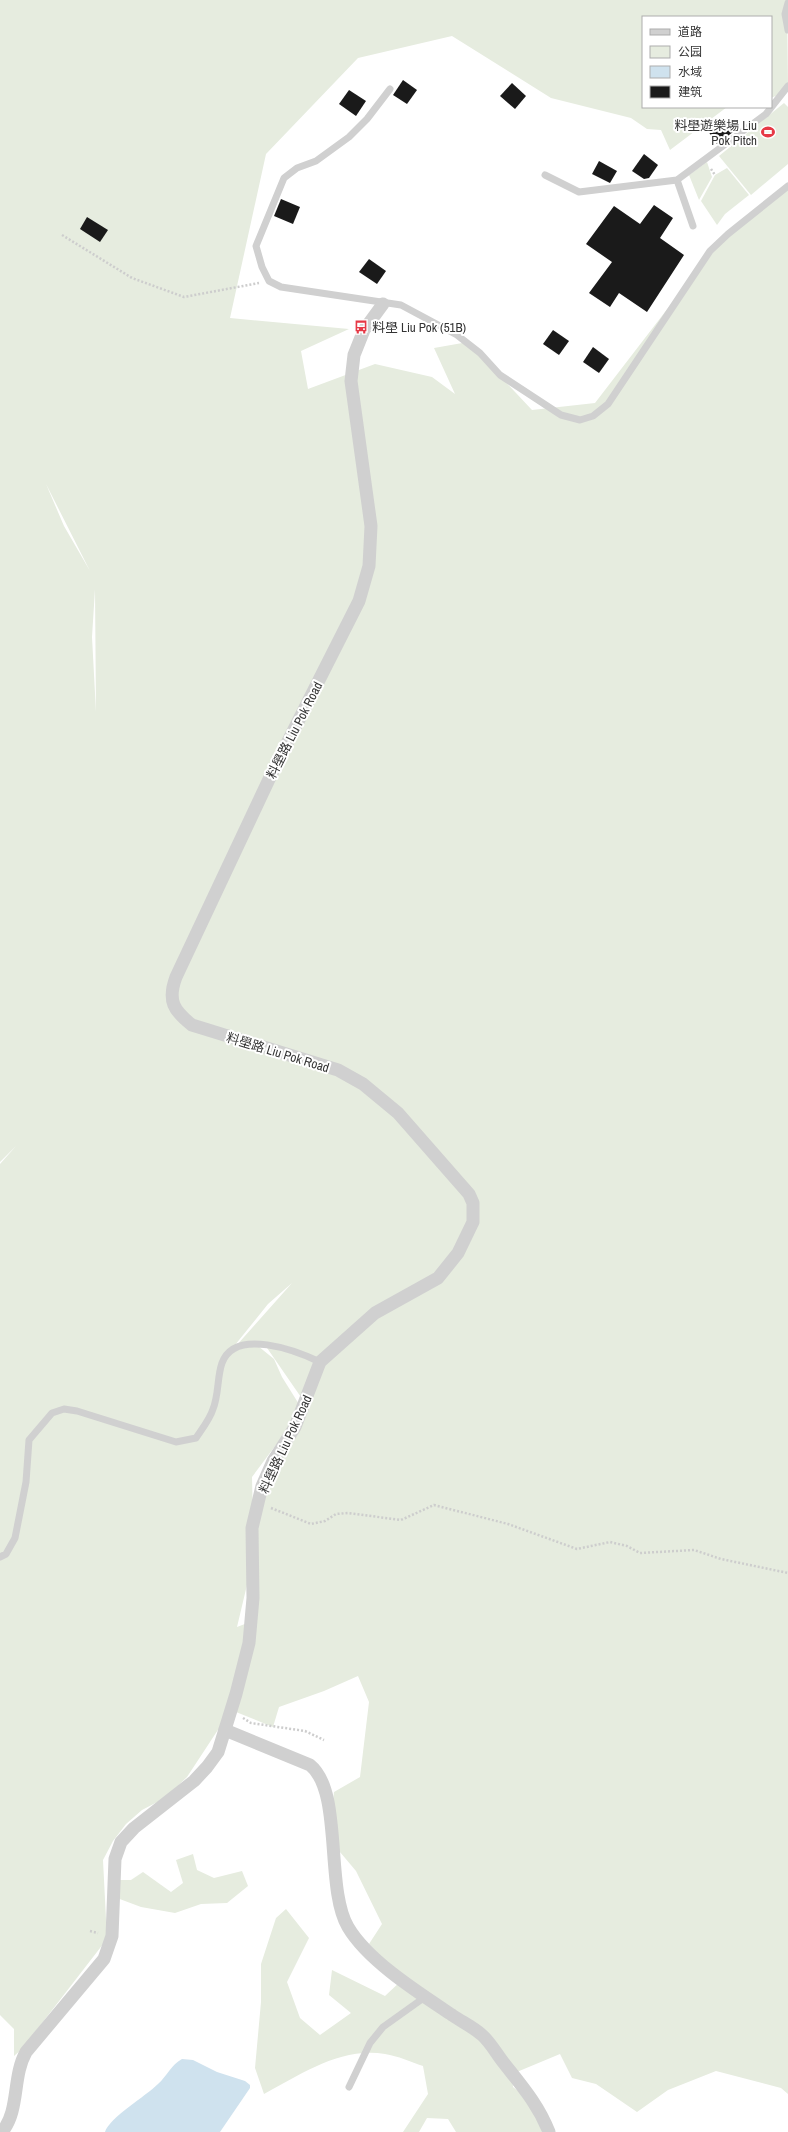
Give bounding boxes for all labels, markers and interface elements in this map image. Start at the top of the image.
legend [642,16,772,108]
text: 道路 [678,24,702,40]
text: 公园 [678,44,702,60]
text: 水域 [678,64,702,80]
text: 建筑 [678,84,702,100]
place label: 料壆遊樂場 Liu Pok Pitch [674,117,757,149]
sports icon: 料壆遊樂場 Liu Pok Pitch [760,124,776,140]
bus stop icon: 料壆 Liu Pok (51B) [353,319,369,335]
place label: 料壆 Liu Pok (51B) [372,319,467,336]
street label: 料壆路 Liu Pok Road [263,679,326,782]
street label: 料壆路 Liu Pok Road [224,1029,331,1076]
street label: 料壆路 Liu Pok Road [255,1392,316,1496]

